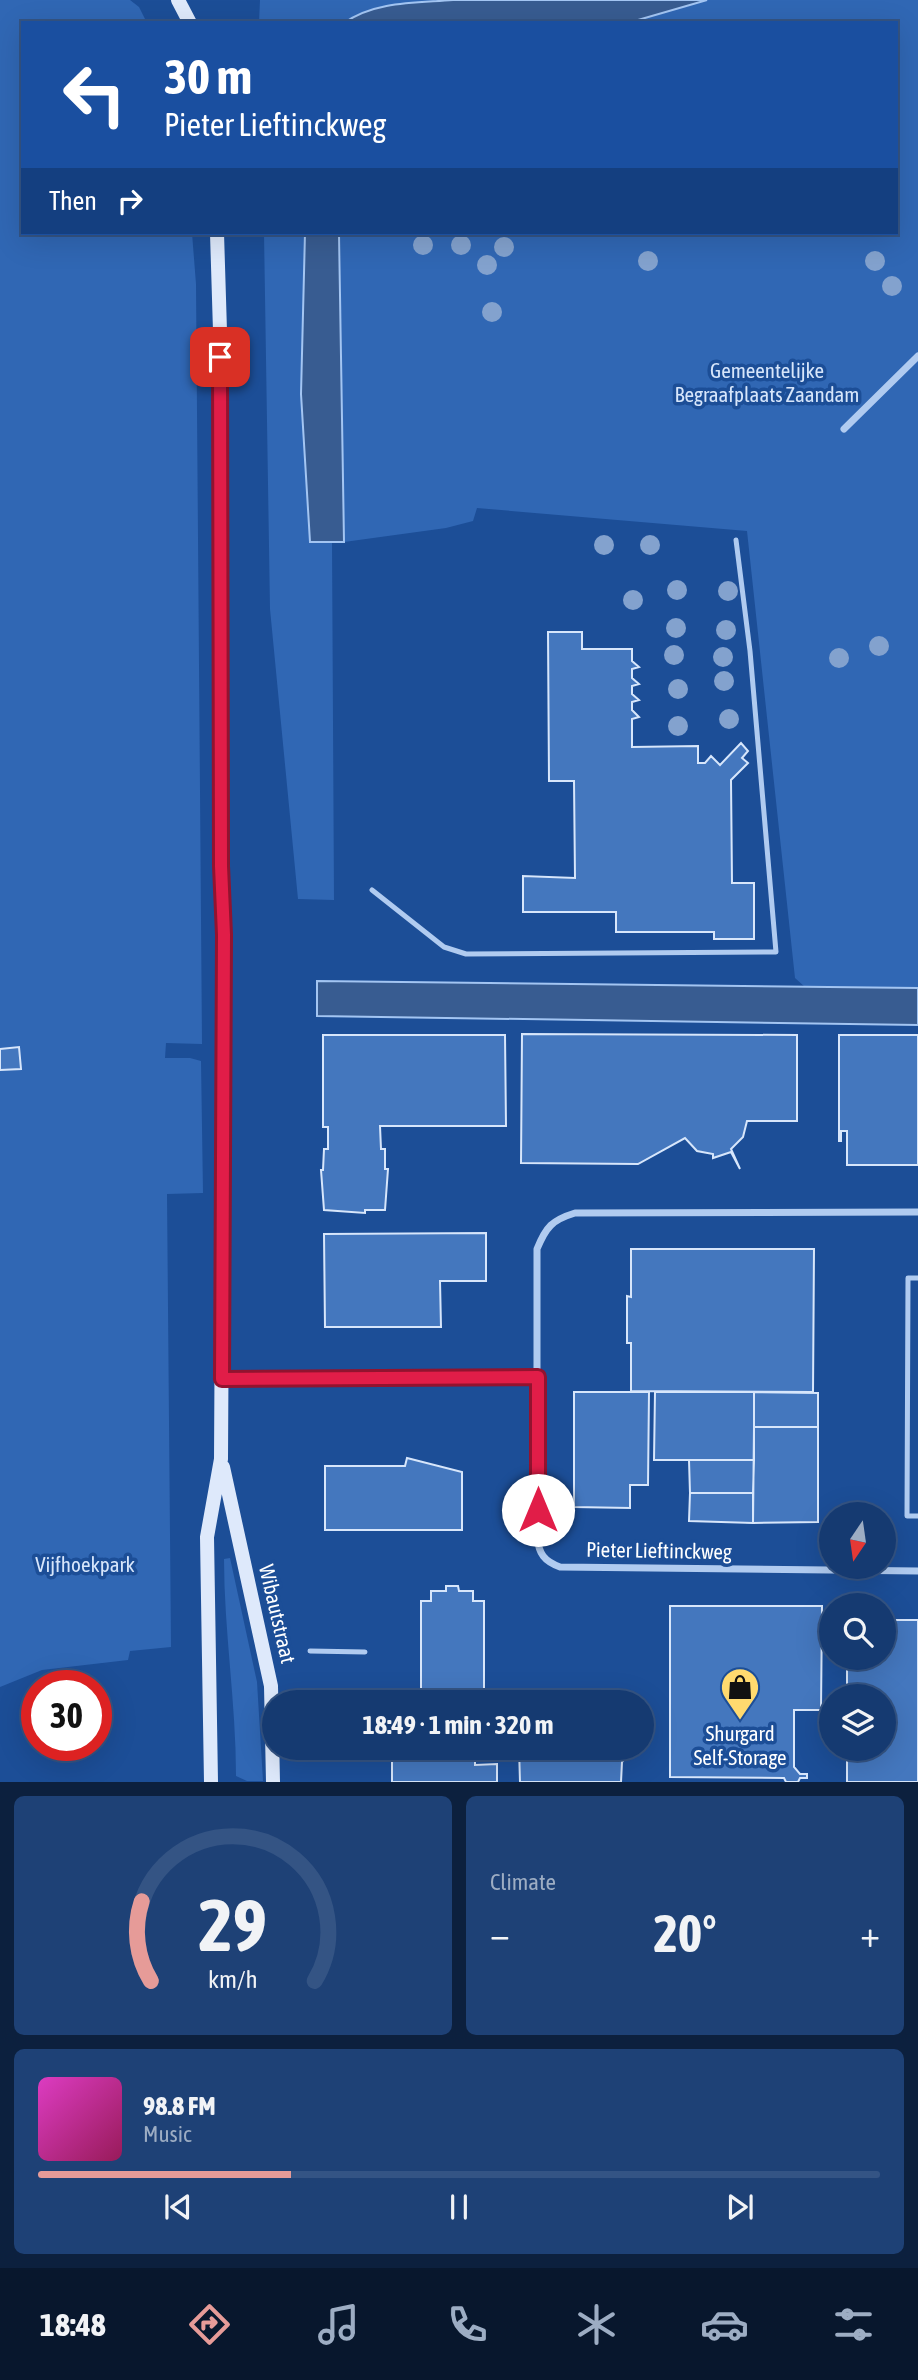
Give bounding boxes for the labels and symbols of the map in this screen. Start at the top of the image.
pin [190,327,250,387]
park label: Gemeentelijke Begraafplaats Zaandam [674,358,860,406]
position arrow [501,1473,575,1547]
north arrow [819,1502,896,1578]
street label: Pieter Lieftinckweg [586,1537,732,1563]
park label: Vijfhoekpark [35,1552,135,1576]
street label: Wibautstraat [255,1562,301,1666]
shop icon: Shurgard Self-Storage [719,1666,761,1721]
speed limit sign: 30 [21,1670,112,1761]
place label: Shurgard Self-Storage [693,1721,787,1769]

